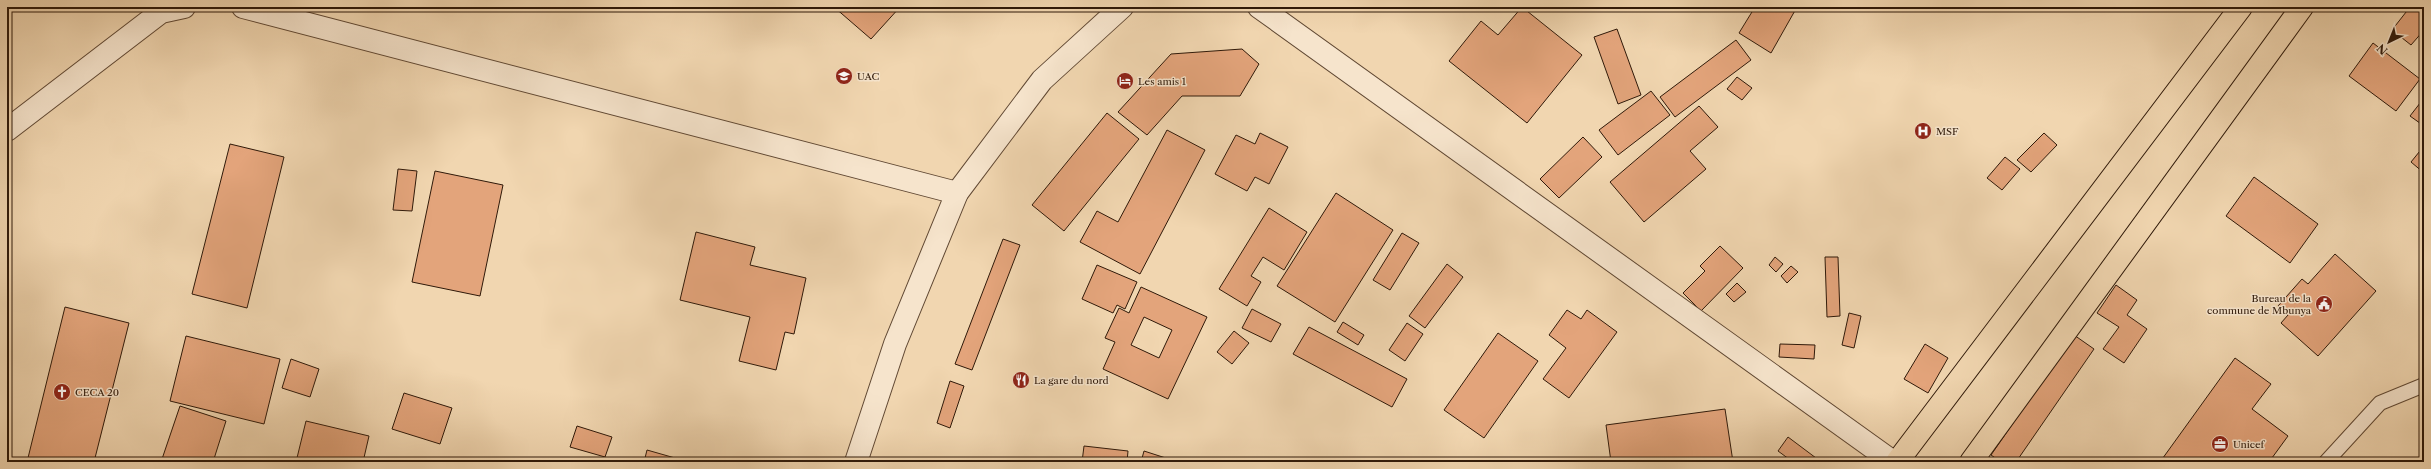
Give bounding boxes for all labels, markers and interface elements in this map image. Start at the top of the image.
north arrow [2369,22,2409,62]
text: N [2374,41,2390,58]
school or university icon: UAC [834,66,854,86]
place label: UAC [857,70,879,83]
hotel icon: Les amis 1 [1115,71,1135,91]
place label: Les amis 1 [1138,75,1187,88]
hospital icon: MSF [1913,121,1933,141]
place label: MSF [1936,125,1959,138]
place label: Bureau de la commune de Mbunya [2207,292,2312,317]
public building icon: Bureau de la commune de Mbunya [2314,294,2334,314]
restaurant icon: La gare du nord [1011,370,1031,390]
place label: La gare du nord [1034,374,1109,387]
church icon: CECA 20 [52,382,72,402]
place label: CECA 20 [75,386,119,399]
office icon: Unicef [2210,434,2230,454]
place label: Unicef [2233,438,2266,451]

